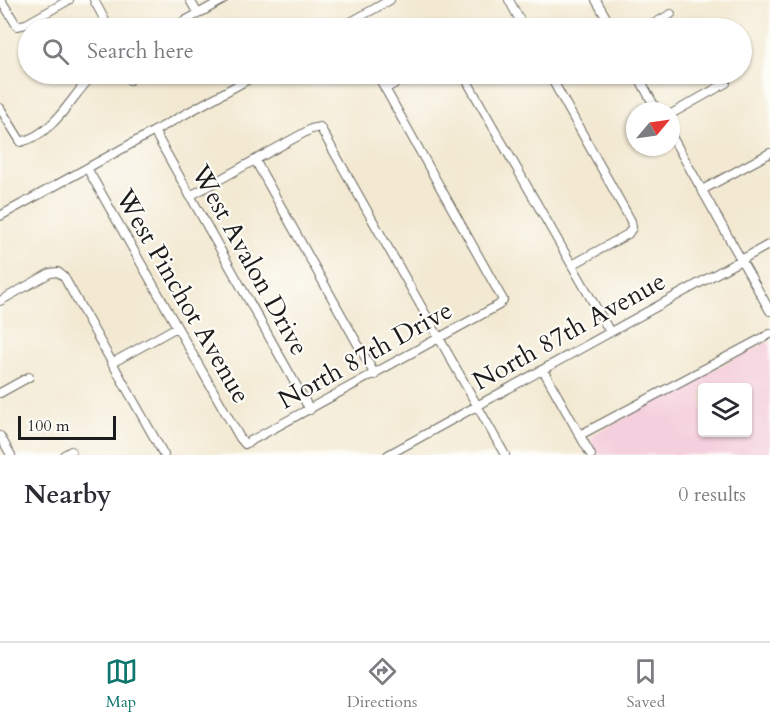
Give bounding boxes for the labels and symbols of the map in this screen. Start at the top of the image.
north arrow [626,102,680,156]
street label: West Avalon Drive [183,158,317,361]
street label: West Pinchot Avenue [107,182,259,409]
street label: North 87th Avenue [466,263,672,399]
street label: North 87th Drive [272,293,458,417]
scale bar [18,413,116,440]

